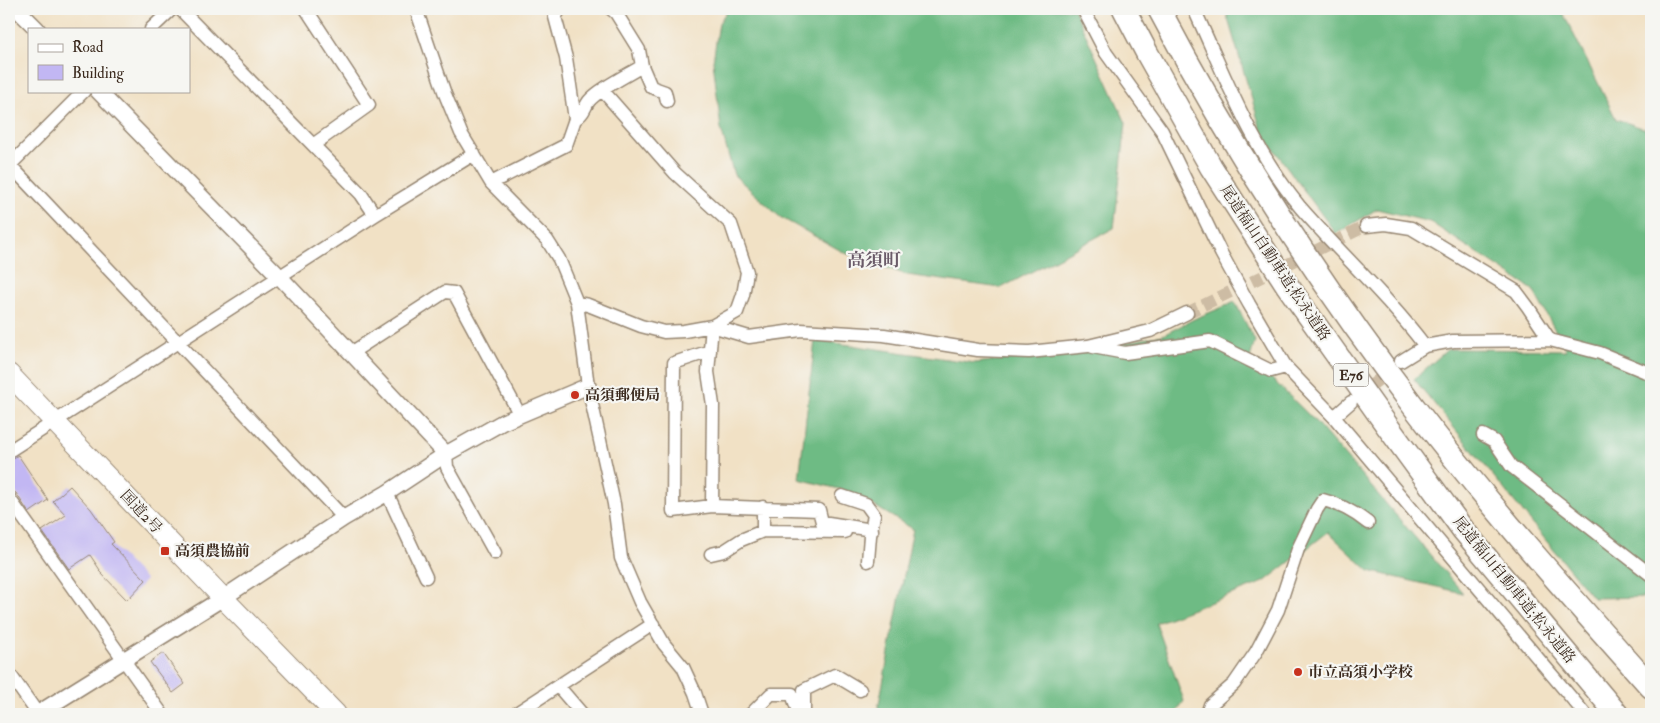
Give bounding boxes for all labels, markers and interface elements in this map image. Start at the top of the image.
legend [28,28,190,92]
text: Road [72,38,104,57]
text: Building [72,64,124,83]
street label: 尾道福山自動車道;松永道路 [1216,182,1334,344]
district label: 高須町 [847,249,901,272]
road number: E76 [1334,364,1368,386]
place label: 高須郵便局 [585,386,660,405]
marker: 高須郵便局 [569,389,581,401]
street label: 国道2号 [116,486,166,538]
street label: 尾道福山自動車道;松永道路 [1449,513,1579,667]
place label: 高須農協前 [175,542,250,561]
marker: 高須農協前 [159,545,171,557]
place label: 市立高須小学校 [1308,663,1413,682]
marker: 市立高須小学校 [1292,666,1304,678]

